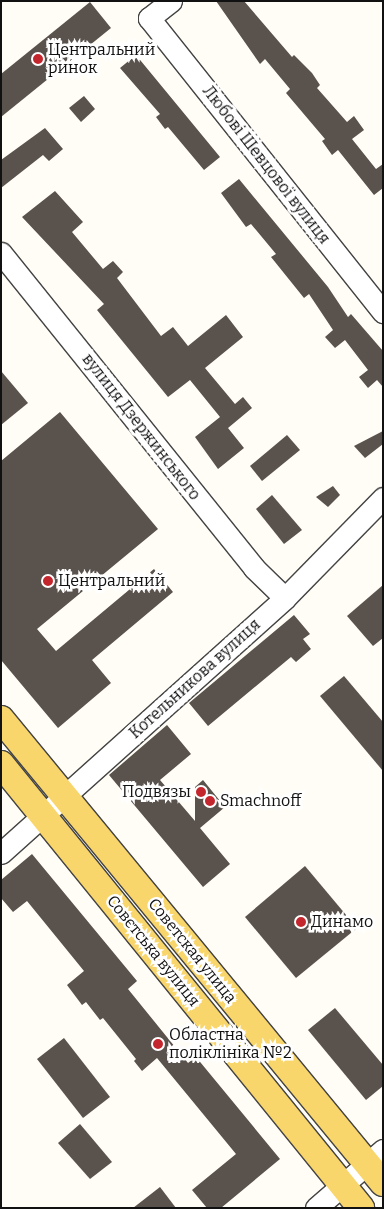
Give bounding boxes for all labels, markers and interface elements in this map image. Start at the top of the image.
place label: Центральний ринок [48,40,155,78]
marker: Центральний ринок [32,53,44,65]
street label: Любові Шевцової вулиця [198,82,334,248]
street label: вулиця Дзержинського [78,350,204,504]
place label: Центральний [58,571,165,591]
marker: Центральний [42,575,54,587]
street label: Котельникова вулиця [126,615,264,743]
place label: Подвязы [122,782,191,802]
marker: Подвязы [195,786,207,798]
place label: Smachnoff [220,791,301,811]
marker: Smachnoff [204,795,216,807]
street label: Совєтська вулиця [102,892,204,1010]
street label: Советская улица [144,895,240,1007]
place label: Динамо [311,912,373,932]
marker: Динамо [295,916,307,928]
place label: Областна поліклініка №2 [169,1025,292,1063]
marker: Областна поліклініка №2 [151,1037,165,1051]

